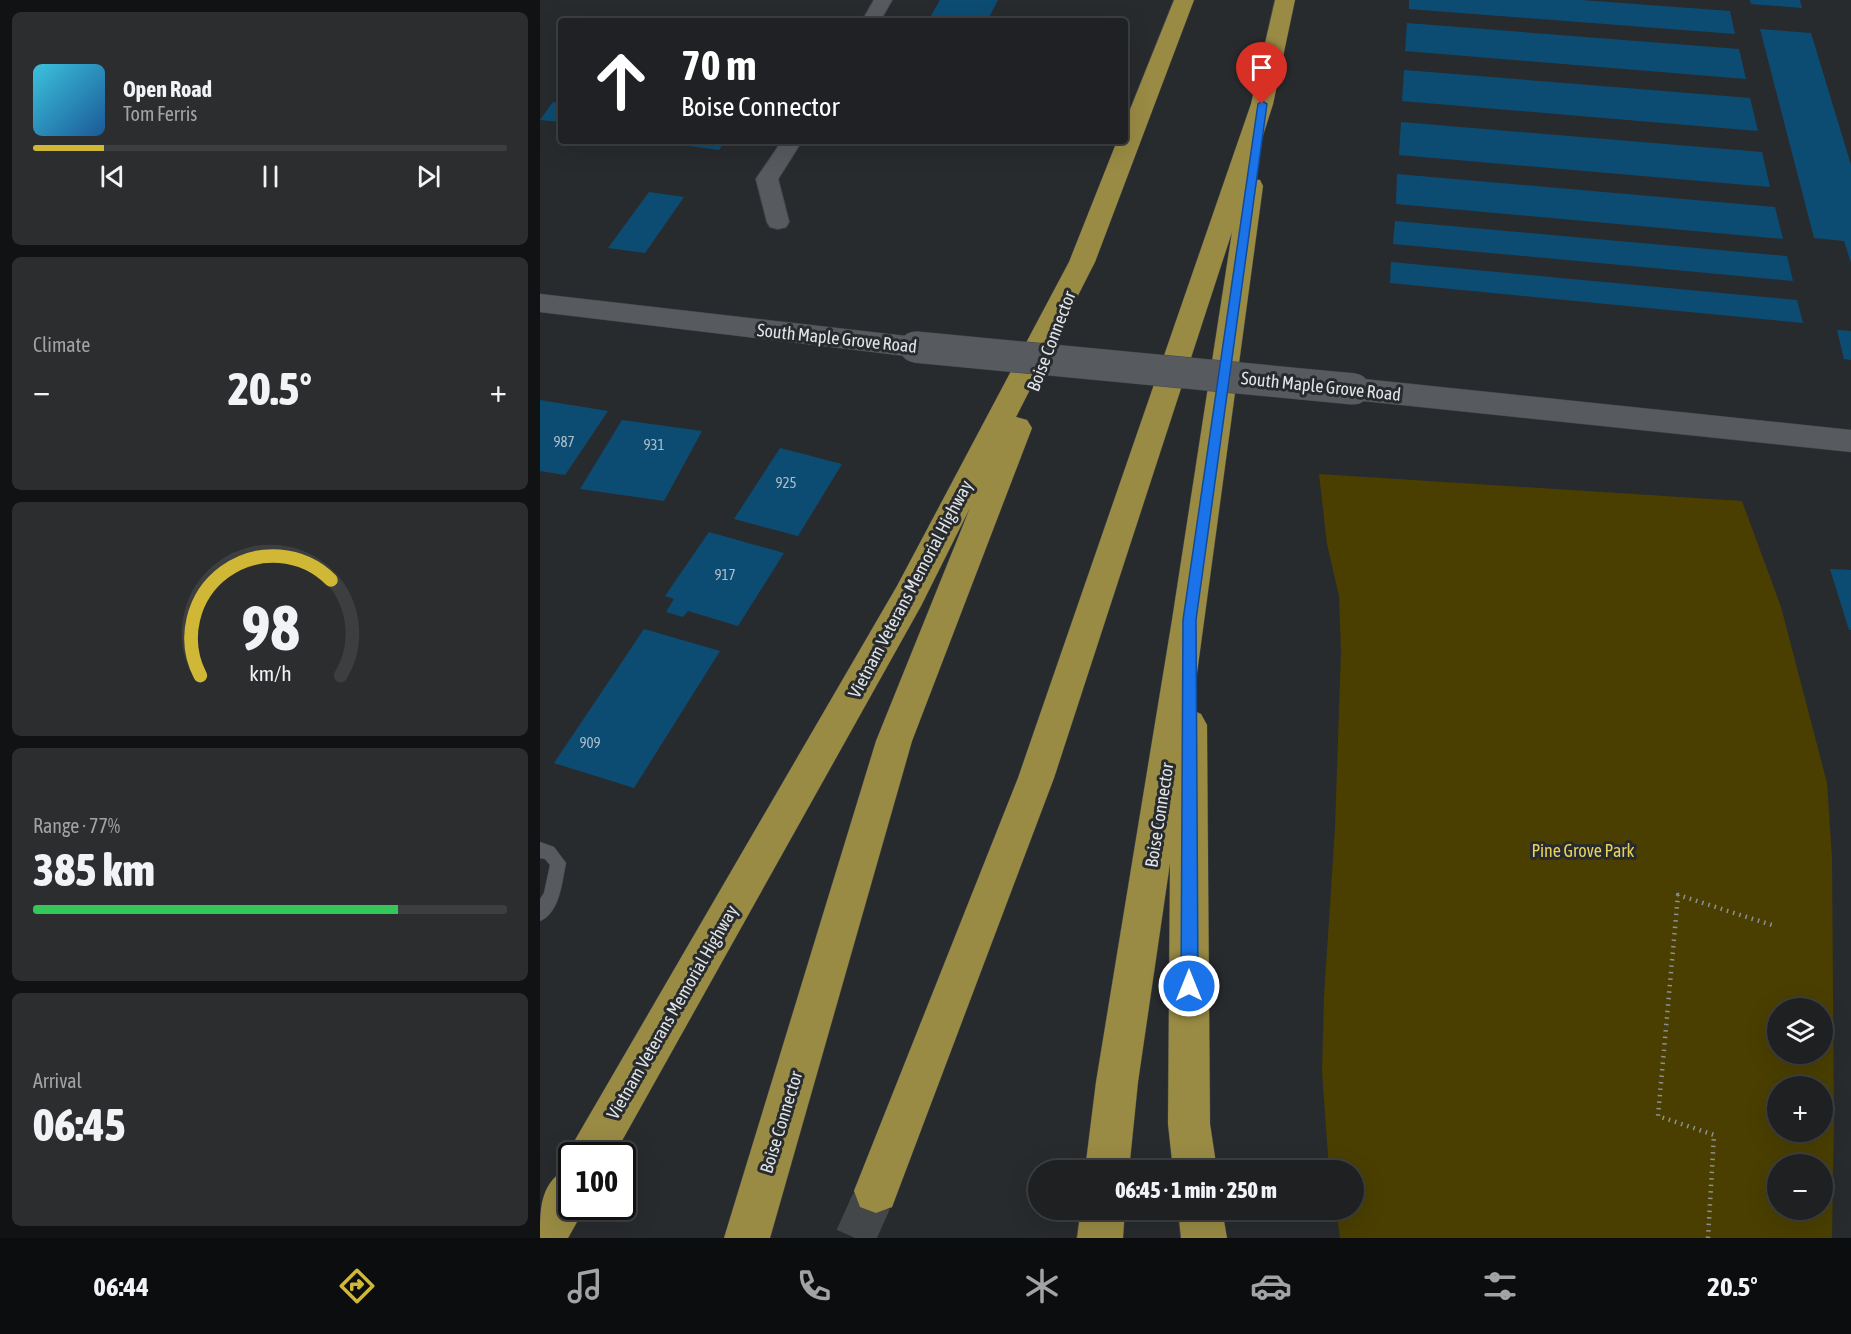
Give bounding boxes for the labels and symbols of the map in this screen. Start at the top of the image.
pin [1236,42,1287,104]
street label: Boise Connector [1022,287,1080,394]
street label: South Maple Grove Road [756,319,918,357]
street label: South Maple Grove Road [1240,367,1402,405]
house number: 987 [553,433,575,450]
house number: 931 [643,436,665,453]
house number: 925 [775,474,797,491]
street label: Vietnam Veterans Memorial Highway [844,477,976,701]
house number: 917 [714,566,736,583]
house number: 909 [579,734,601,751]
street label: Boise Connector [1140,761,1178,869]
park label: Pine Grove Park [1531,840,1635,861]
street label: Vietnam Veterans Memorial Highway [602,901,742,1123]
position arrow [1157,954,1221,1018]
street label: Boise Connector [756,1068,807,1176]
speed limit sign: 100 [558,1142,636,1220]

